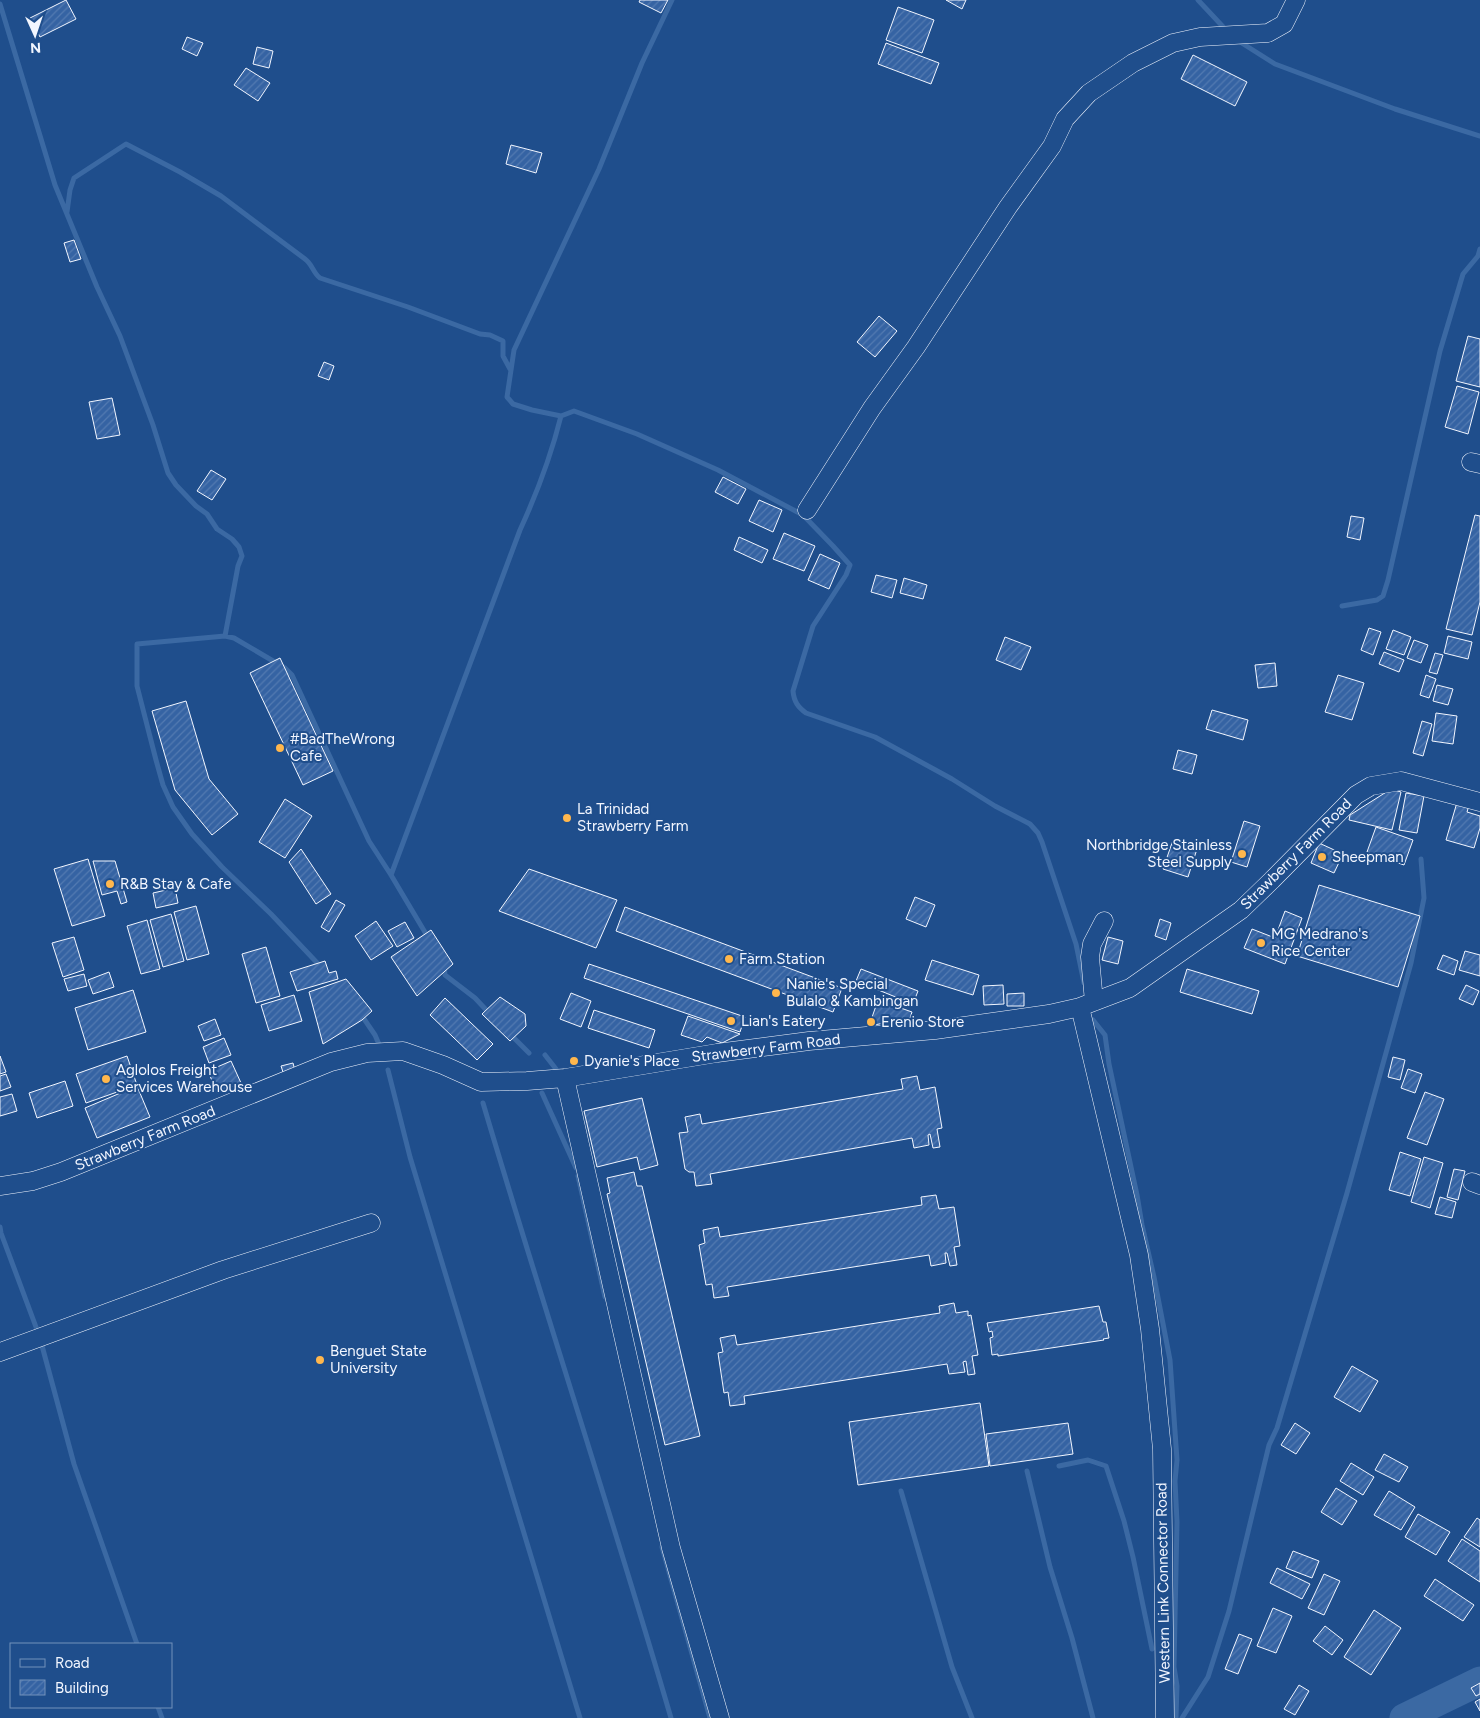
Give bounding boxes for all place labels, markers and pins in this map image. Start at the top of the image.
place label: #BadTheWrong Cafe [290,730,395,765]
marker: #BadTheWrong Cafe [274,742,286,754]
place label: La Trinidad Strawberry Farm [577,800,689,835]
marker: La Trinidad Strawberry Farm [561,812,573,824]
place label: Northbridge Stainless Steel Supply [1086,836,1232,871]
marker: Northbridge Stainless Steel Supply [1236,848,1248,860]
place label: Sheepman [1332,848,1404,866]
marker: Sheepman [1316,851,1328,863]
place label: R&B Stay & Cafe [120,875,231,893]
marker: R&B Stay & Cafe [104,878,116,890]
place label: MG Medrano's Rice Center [1271,925,1368,960]
marker: MG Medrano's Rice Center [1255,937,1267,949]
place label: Farm Station [739,950,825,968]
marker: Farm Station [723,953,735,965]
place label: Nanie's Special Bulalo & Kambingan [786,975,918,1010]
marker: Nanie's Special Bulalo & Kambingan [770,987,782,999]
place label: Lian's Eatery [741,1012,825,1030]
place label: Erenio Store [881,1013,964,1031]
marker: Lian's Eatery [725,1015,737,1027]
marker: Erenio Store [865,1016,877,1028]
place label: Dyanie's Place [584,1052,679,1070]
marker: Dyanie's Place [568,1055,580,1067]
place label: Aglolos Freight Services Warehouse [116,1061,252,1096]
marker: Aglolos Freight Services Warehouse [100,1073,112,1085]
place label: Benguet State University [330,1342,427,1377]
marker: Benguet State University [314,1354,326,1366]

